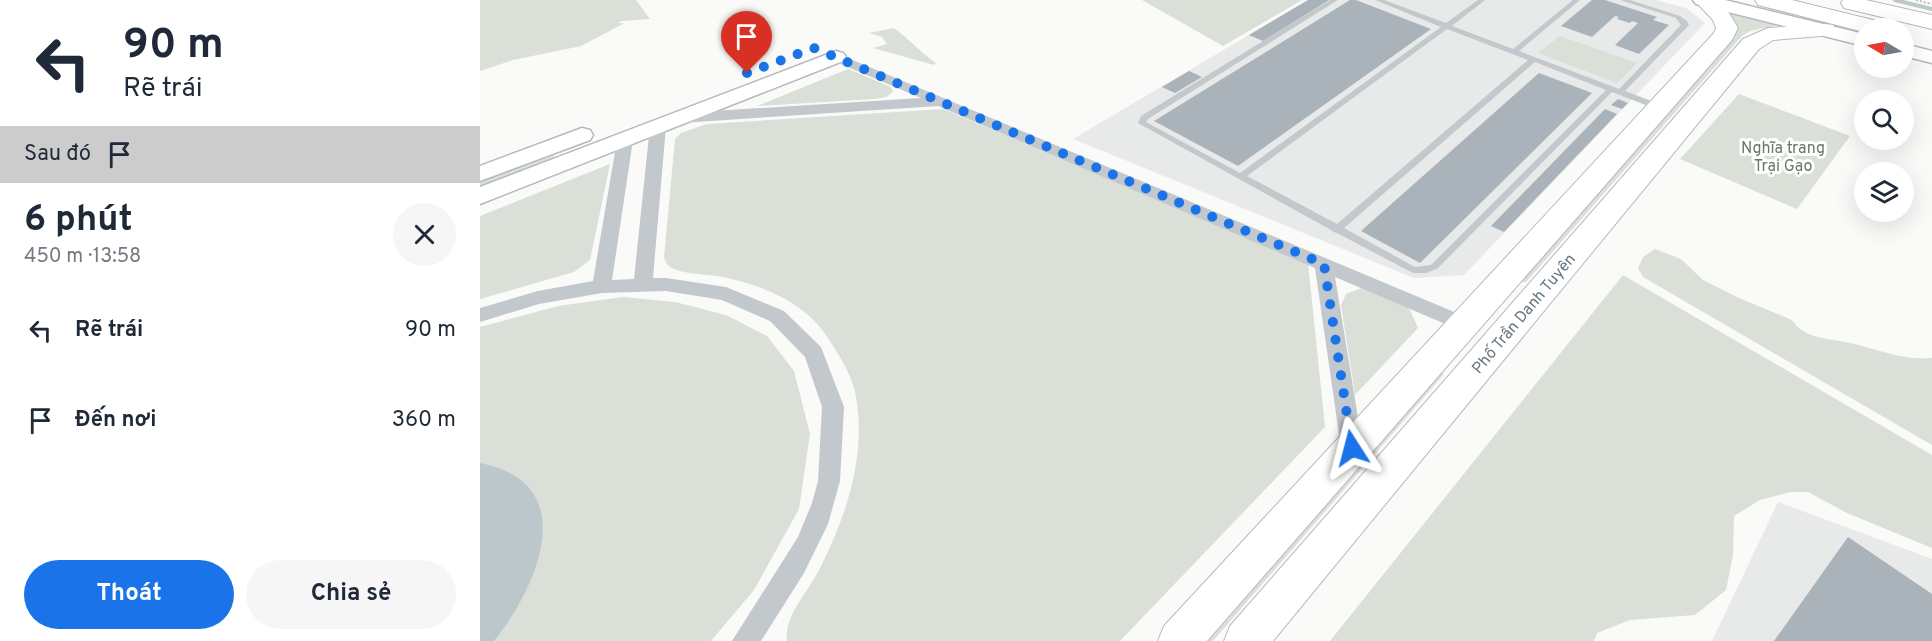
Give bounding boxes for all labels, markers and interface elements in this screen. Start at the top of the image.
pin [721,11,772,73]
north arrow [1854,18,1914,78]
map controls [1854,18,1914,222]
text: 90 m [123,20,224,73]
icon: arrive [730,20,763,53]
icon: left [24,24,102,102]
text: Rẽ trái [123,72,203,106]
button: search [1854,90,1914,150]
icon: arrive [103,138,136,171]
park label: Nghĩa trang Trại Gạo [1741,139,1825,177]
text: Sau đó [24,141,91,168]
button: layers [1854,162,1914,222]
text: 6 phút [24,198,133,244]
button: close [393,203,456,266]
text: 450 m · 13:58 [24,244,141,270]
street label: Phố Trần Danh Tuyên [1468,249,1581,379]
icon: left [24,314,57,347]
text: Rẽ trái [75,317,143,344]
text: 90 m [405,317,456,344]
icon: arrive [24,404,57,437]
text: Đến nơi [75,407,156,434]
text: 360 m [392,407,456,434]
position arrow [1320,416,1384,480]
button: Thoát [24,560,234,629]
button: Chia sẻ [246,560,456,629]

